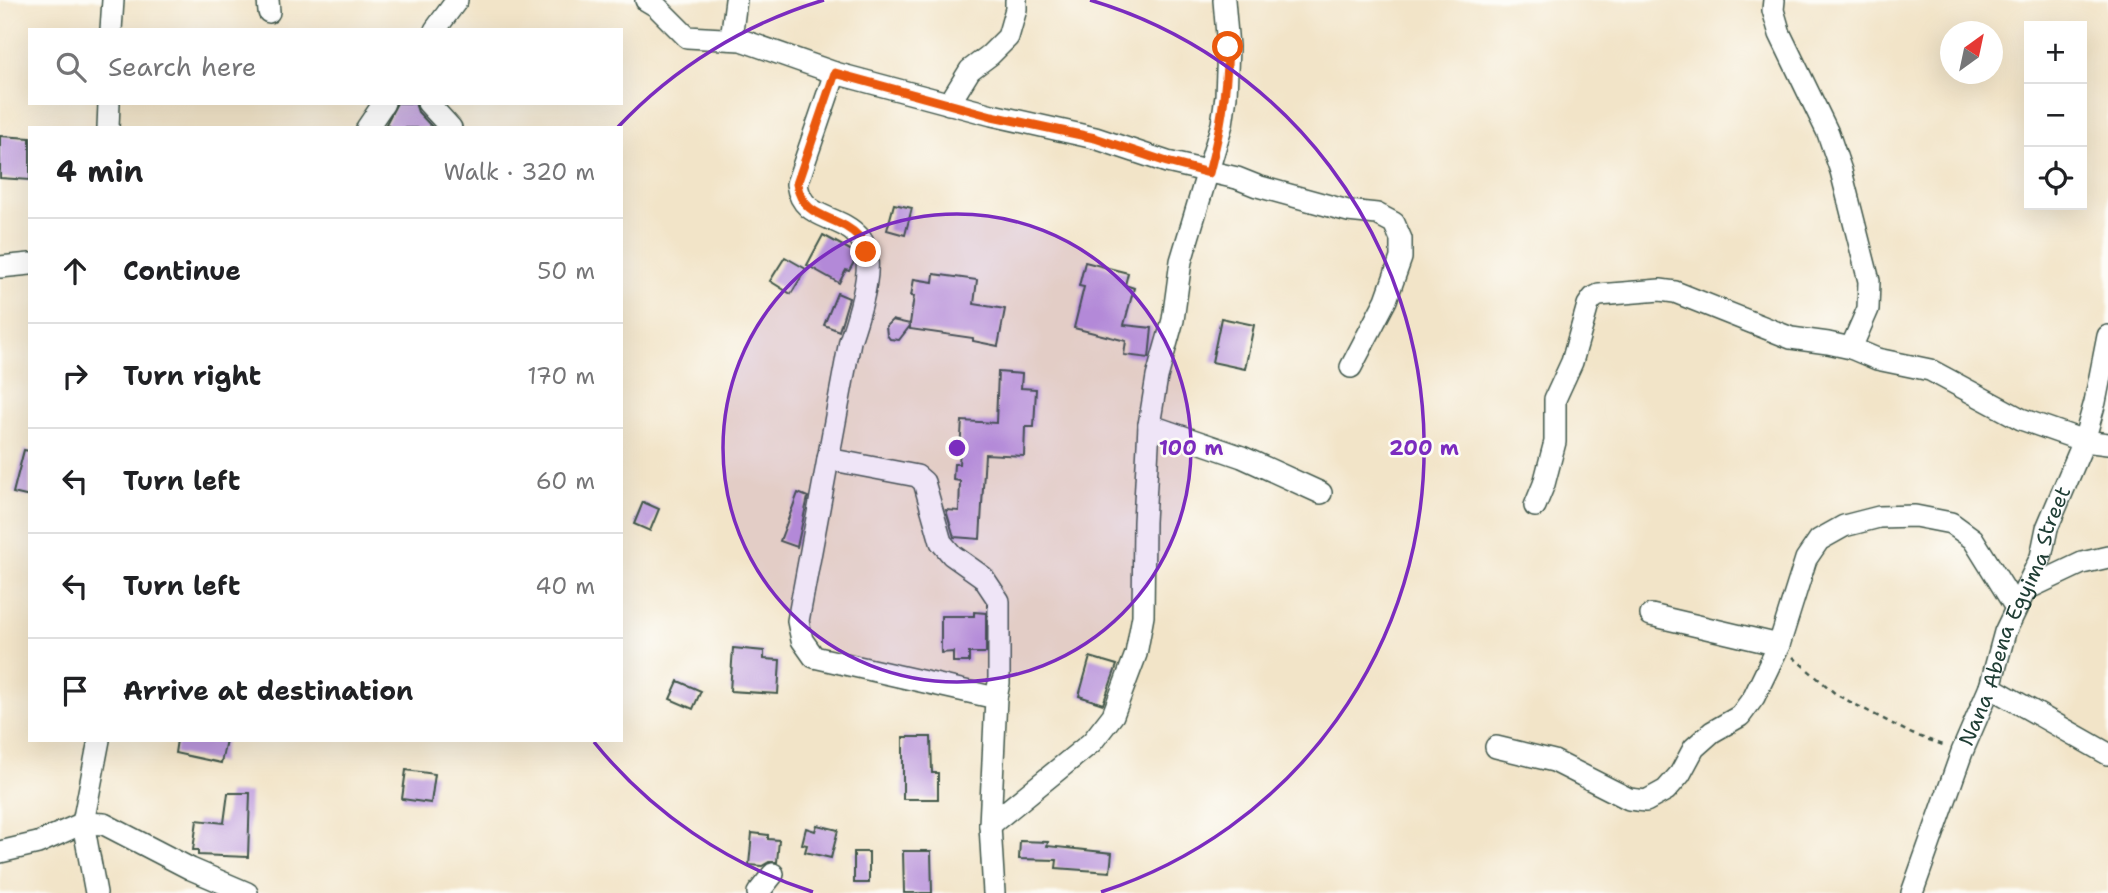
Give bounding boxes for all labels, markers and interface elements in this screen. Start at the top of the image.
north arrow [1940,21,2003,84]
map controls [2024,21,2087,210]
button: + [2024,21,2087,84]
search box [28,28,623,105]
route start [1212,31,1243,62]
icon: search [52,48,90,86]
text: Search here [108,49,257,84]
button: − [2024,84,2087,147]
button: locate [2024,147,2087,210]
text: 4 min [56,151,143,192]
text: Walk · 320 m [444,157,595,187]
route end [850,236,881,267]
icon: ahead [56,252,94,290]
text: Continue [123,253,241,288]
text: 50 m [537,256,595,286]
icon: right [56,357,94,395]
text: Turn right [123,358,261,393]
text: 170 m [527,361,595,391]
text: 100 m [1159,434,1223,462]
text: 200 m [1389,434,1459,462]
centre of rings [945,436,969,460]
icon: left [56,462,94,500]
text: Turn left [123,463,240,498]
text: 60 m [536,466,595,496]
street label: Nana Abena Egyima Street [1952,482,2077,750]
icon: left [56,567,94,605]
text: Turn left [123,568,240,603]
text: 40 m [535,571,595,601]
icon: arrive [56,672,94,710]
text: Arrive at destination [123,673,413,708]

